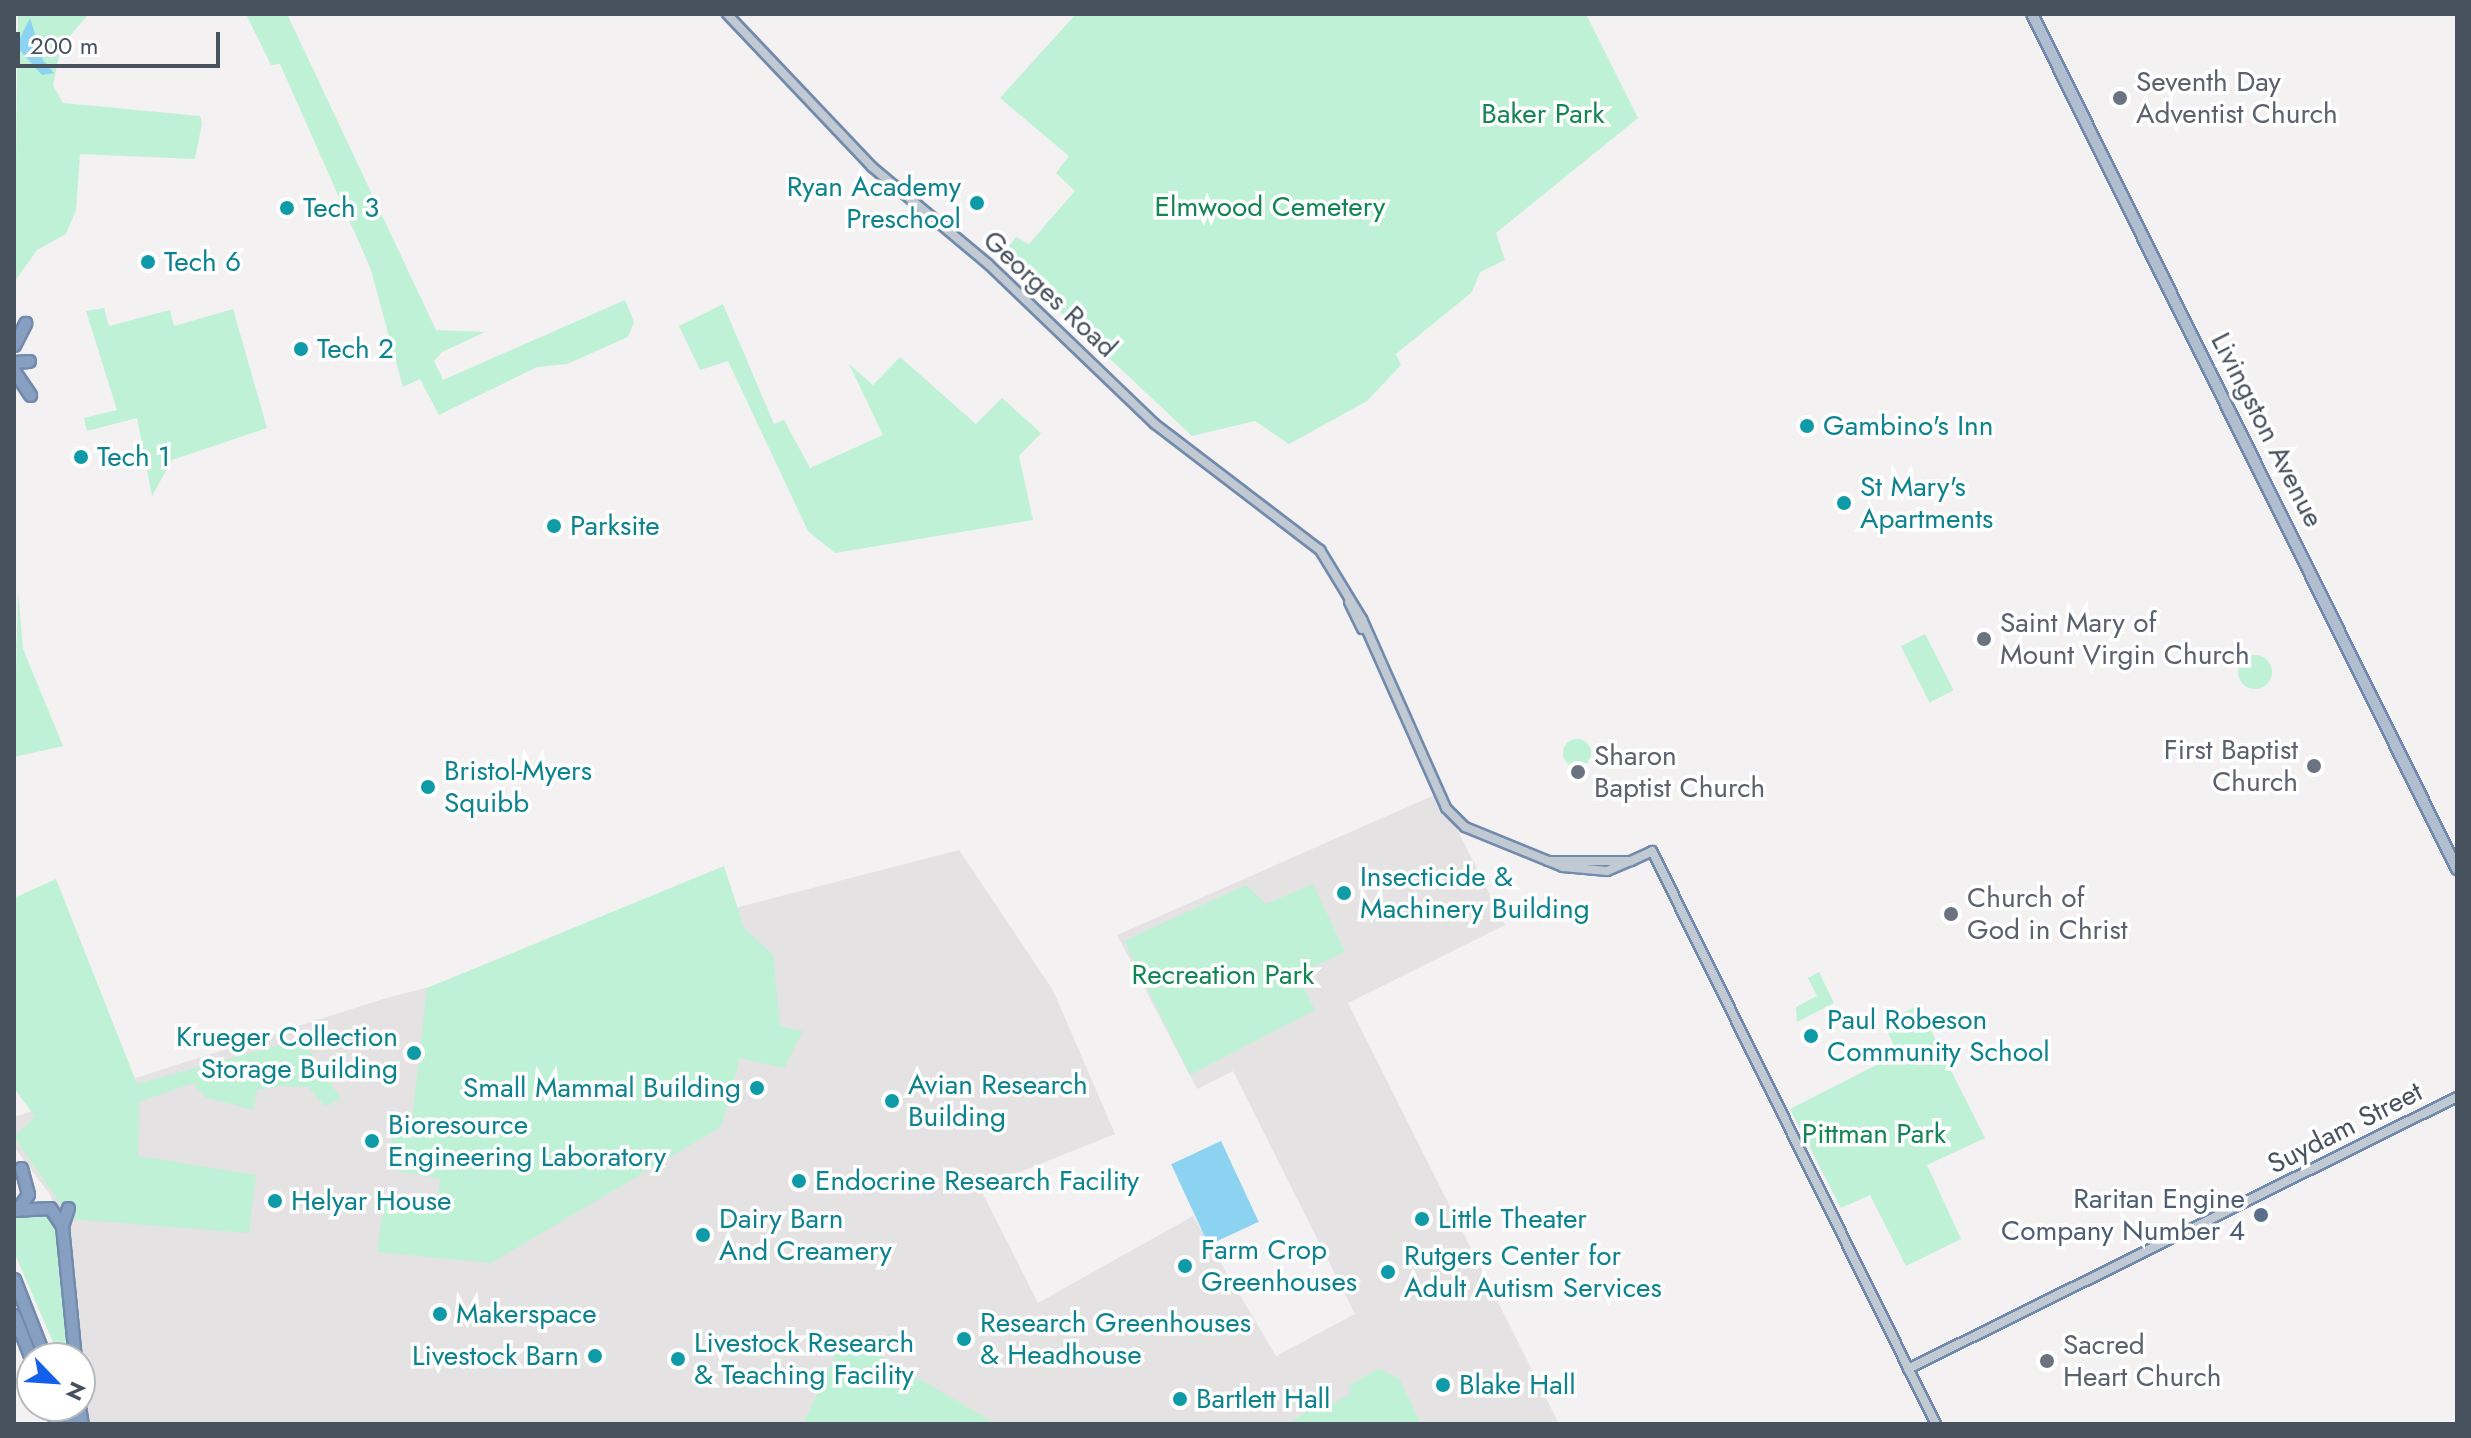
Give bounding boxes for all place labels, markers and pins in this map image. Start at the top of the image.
place label: Seventh Day Adventist Church [2136,65,2338,131]
marker: Seventh Day Adventist Church [2111,89,2129,107]
place label: Ryan Academy Preschool [787,170,961,236]
place label: Tech 3 [303,191,379,225]
marker: Ryan Academy Preschool [968,194,986,212]
marker: Tech 3 [278,199,296,217]
place label: Tech 6 [164,245,241,279]
marker: Tech 6 [139,253,157,271]
place label: Tech 2 [317,332,394,366]
marker: Tech 2 [292,340,310,358]
place label: Gambino's Inn [1823,409,1994,443]
marker: Gambino's Inn [1798,417,1816,435]
place label: Tech 1 [97,440,171,474]
marker: Tech 1 [72,448,90,466]
place label: St Mary's Apartments [1860,470,1993,536]
marker: St Mary's Apartments [1835,494,1853,512]
place label: Parksite [570,509,660,543]
marker: Parksite [545,517,563,535]
place label: Saint Mary of Mount Virgin Church [2000,606,2250,672]
marker: Saint Mary of Mount Virgin Church [1975,630,1993,648]
place label: First Baptist Church [2164,733,2298,799]
place label: Sharon Baptist Church [1594,739,1765,805]
place label: Bristol-Myers Squibb [444,754,592,820]
marker: First Baptist Church [2305,757,2323,775]
marker: Sharon Baptist Church [1569,763,1587,781]
marker: Bristol-Myers Squibb [419,778,437,796]
place label: Insecticide & Machinery Building [1360,860,1590,926]
place label: Church of God in Christ [1967,881,2127,947]
marker: Insecticide & Machinery Building [1335,884,1353,902]
marker: Church of God in Christ [1942,905,1960,923]
place label: Paul Robeson Community School [1827,1003,2050,1069]
place label: Krueger Collection Storage Building [176,1020,398,1086]
marker: Paul Robeson Community School [1802,1027,1820,1045]
marker: Krueger Collection Storage Building [405,1044,423,1062]
place label: Avian Research Building [908,1068,1088,1134]
place label: Small Mammal Building [463,1071,741,1105]
marker: Small Mammal Building [748,1079,766,1097]
marker: Avian Research Building [883,1092,901,1110]
place label: Bioresource Engineering Laboratory [388,1108,666,1174]
marker: Bioresource Engineering Laboratory [363,1132,381,1150]
place label: Endocrine Research Facility [815,1164,1139,1198]
marker: Endocrine Research Facility [790,1172,808,1190]
place label: Raritan Engine Company Number 4 [2001,1182,2245,1248]
place label: Helyar House [291,1184,451,1218]
marker: Helyar House [266,1192,284,1210]
place label: Dairy Barn And Creamery [719,1202,892,1268]
place label: Little Theater [1438,1202,1587,1236]
marker: Raritan Engine Company Number 4 [2252,1206,2270,1224]
marker: Little Theater [1413,1210,1431,1228]
marker: Dairy Barn And Creamery [694,1226,712,1244]
place label: Farm Crop Greenhouses [1201,1233,1357,1299]
place label: Rutgers Center for Adult Autism Services [1404,1239,1662,1305]
marker: Farm Crop Greenhouses [1176,1257,1194,1275]
marker: Rutgers Center for Adult Autism Services [1379,1263,1397,1281]
place label: Makerspace [456,1297,597,1331]
marker: Makerspace [431,1305,449,1323]
place label: Research Greenhouses & Headhouse [980,1306,1251,1372]
place label: Livestock Research & Teaching Facility [694,1326,914,1392]
place label: Sacred Heart Church [2063,1328,2221,1394]
marker: Research Greenhouses & Headhouse [955,1330,973,1348]
place label: Livestock Barn [412,1339,579,1373]
marker: Livestock Barn [586,1347,604,1365]
marker: Livestock Research & Teaching Facility [669,1350,687,1368]
marker: Sacred Heart Church [2038,1352,2056,1370]
place label: Blake Hall [1459,1368,1576,1402]
marker: Blake Hall [1434,1376,1452,1394]
place label: Bartlett Hall [1196,1382,1330,1416]
marker: Bartlett Hall [1171,1390,1189,1408]

